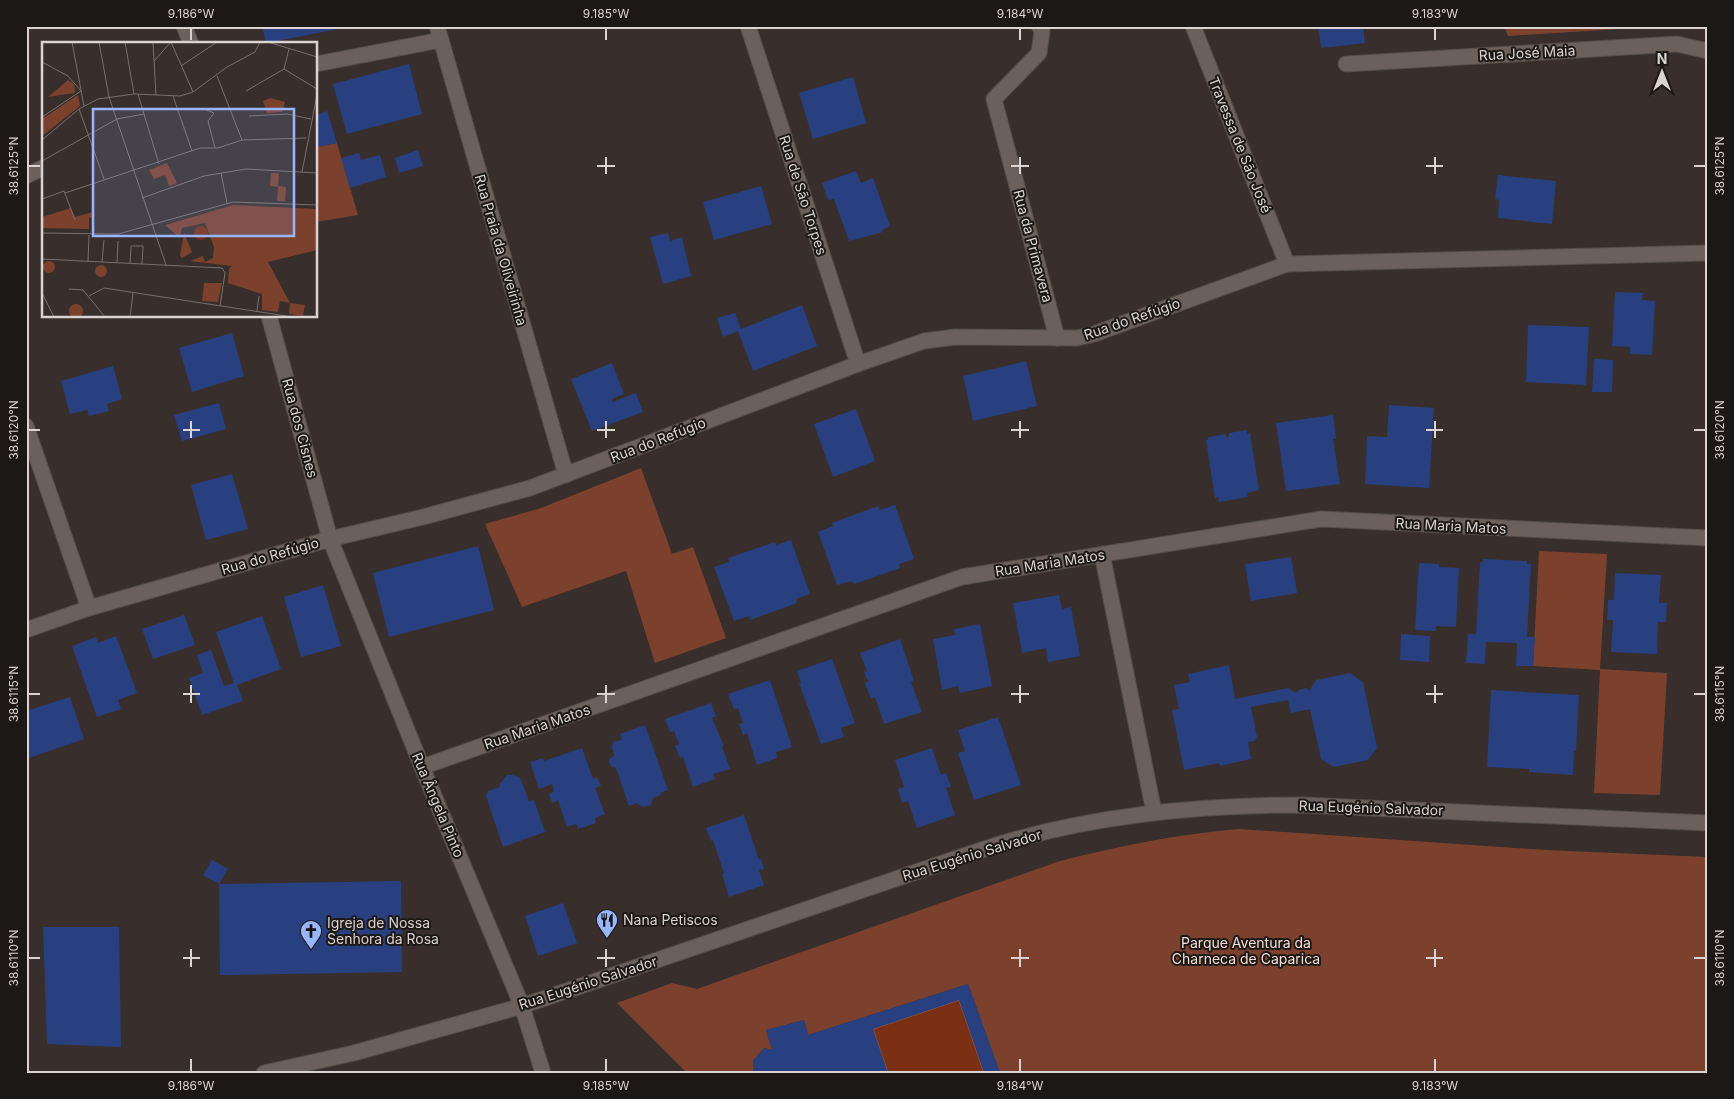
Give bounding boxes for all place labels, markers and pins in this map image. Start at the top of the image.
restaurant icon: Nana Petiscos [595,908,619,939]
place label: Nana Petiscos [623,911,718,928]
place label: Igreja de Nossa Senhora da Rosa [327,914,439,947]
church icon: Igreja de Nossa Senhora da Rosa [299,919,323,950]

